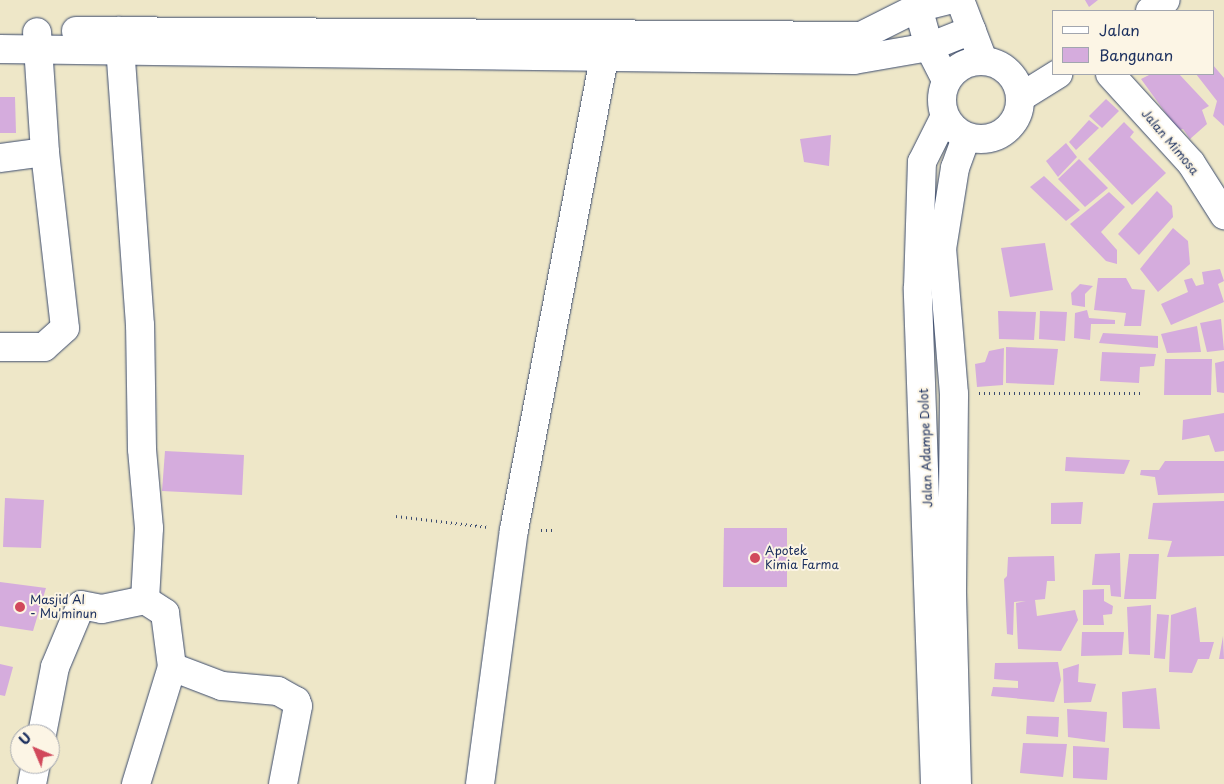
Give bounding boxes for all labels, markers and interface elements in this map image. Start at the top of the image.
legend [1052,10,1214,75]
text: Jalan [1099,18,1140,41]
text: Bangunan [1099,43,1173,66]
street label: Jalan Mimosa [1138,106,1202,178]
street label: Jalan Adampe Dolot [917,388,935,508]
place label: Apotek Kimia Farma [765,544,840,572]
marker: Apotek Kimia Farma [749,552,761,564]
place label: Masjid Al - Mu'minun [30,593,97,621]
marker: Masjid Al - Mu'minun [14,601,26,613]
north arrow [10,724,60,774]
text: U [14,728,36,750]

